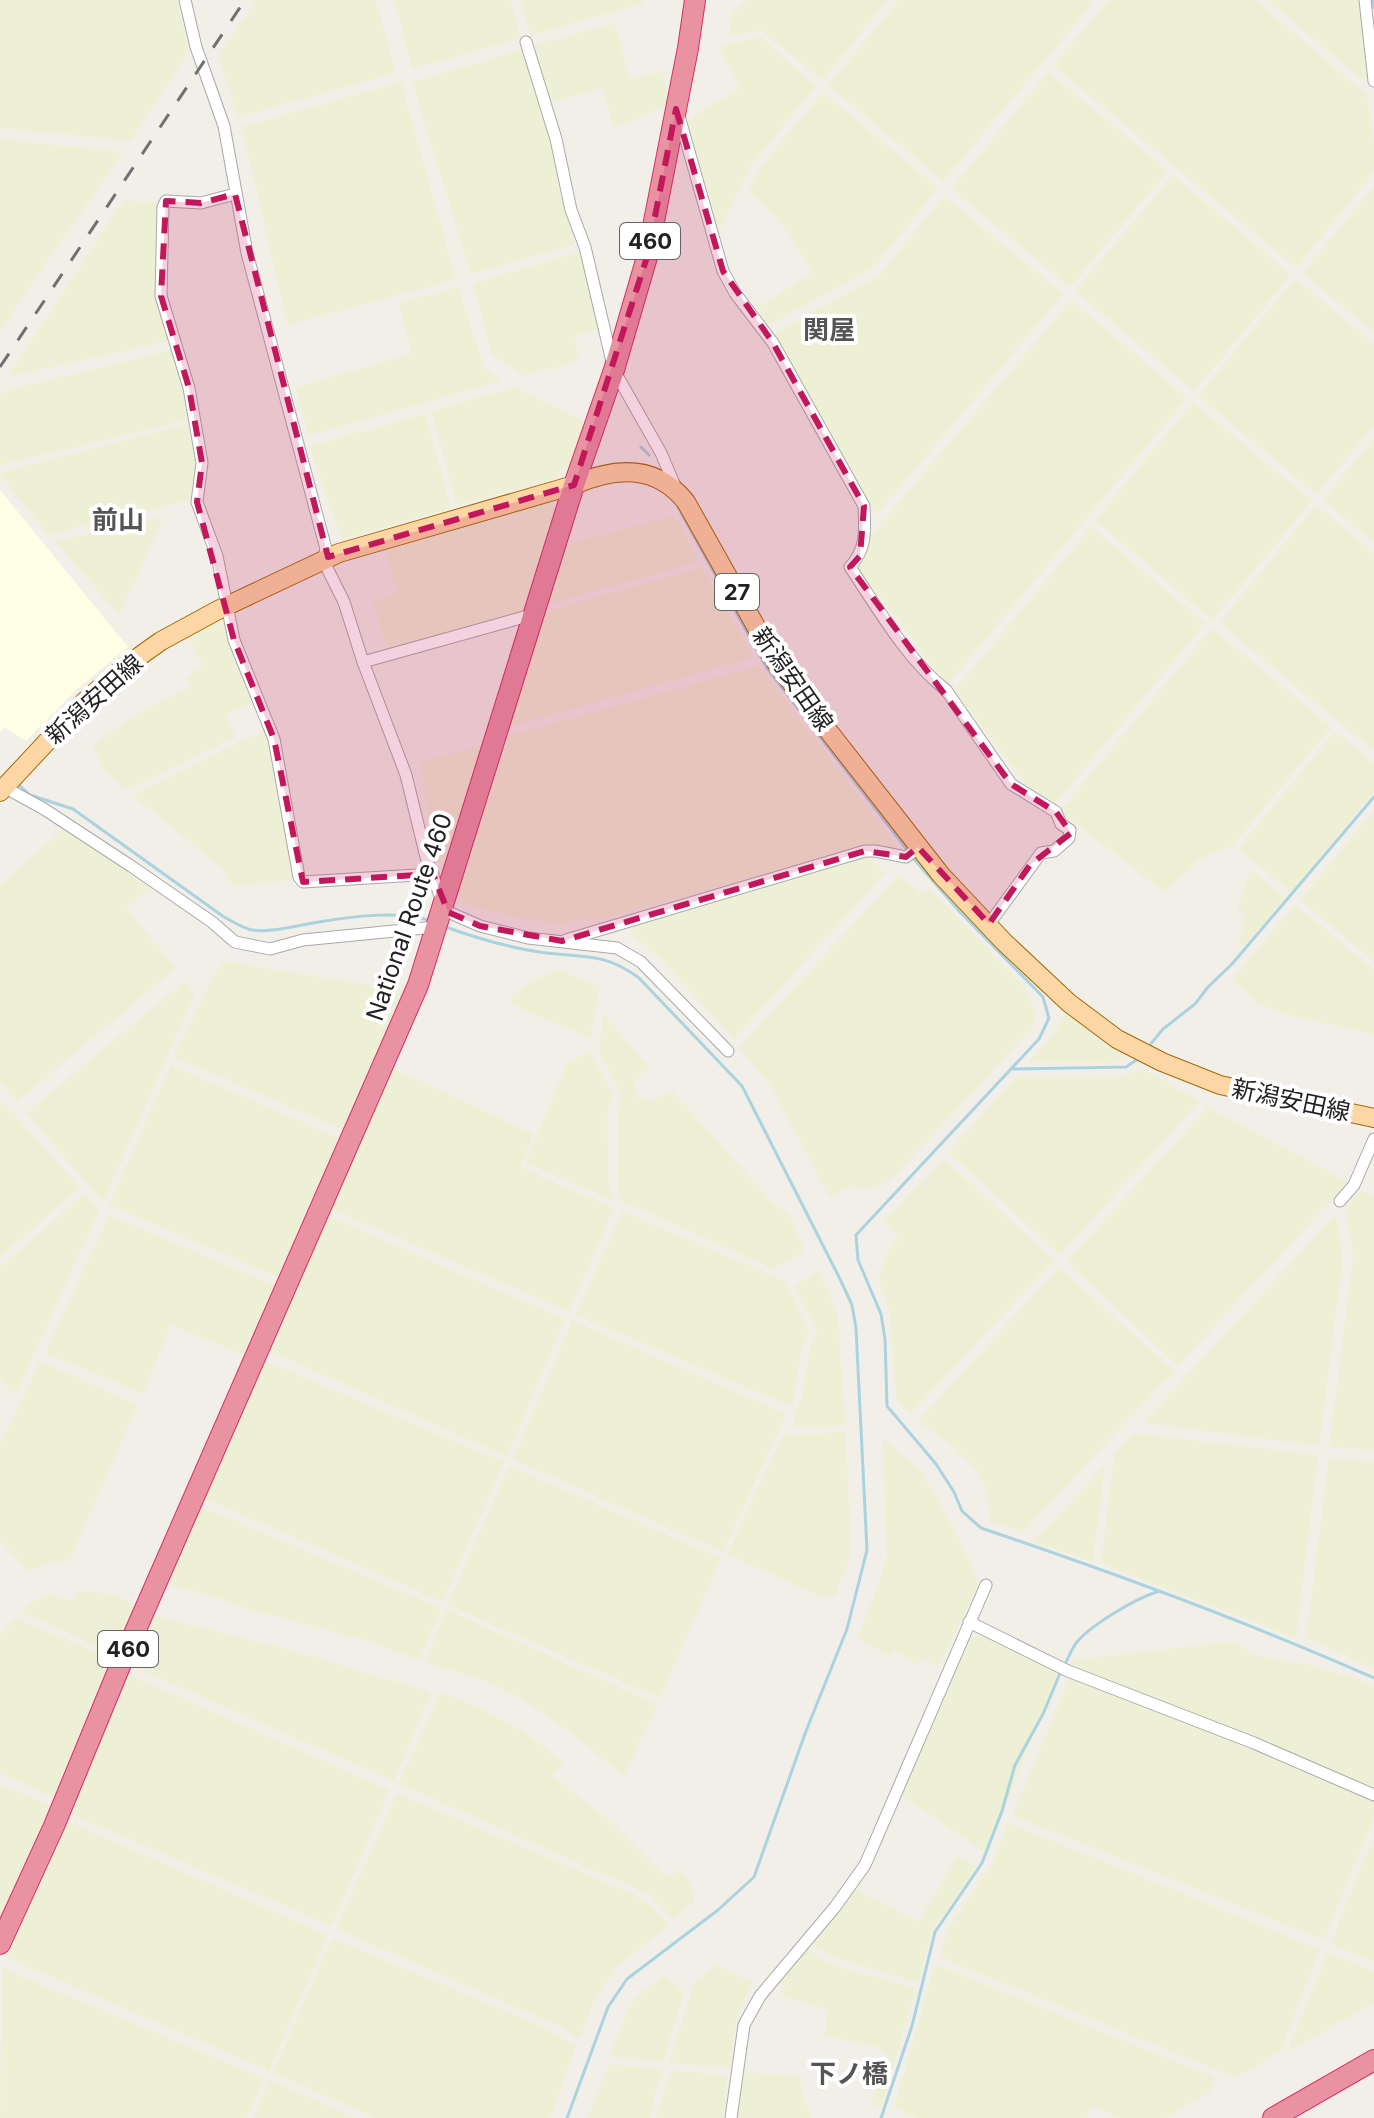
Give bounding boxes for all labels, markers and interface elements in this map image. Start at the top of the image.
road number: 460 [620,223,680,259]
district label: 関屋 [803,314,855,345]
district label: 前山 [92,504,144,535]
road number: 27 [715,574,759,610]
street label: 新潟安田線 [747,622,839,736]
street label: 新潟安田線 [40,648,148,750]
street label: National Route 460 [360,809,458,1025]
street label: 新潟安田線 [1229,1073,1353,1127]
road number: 460 [98,1631,158,1667]
district label: 下ノ橋 [810,2058,888,2089]

